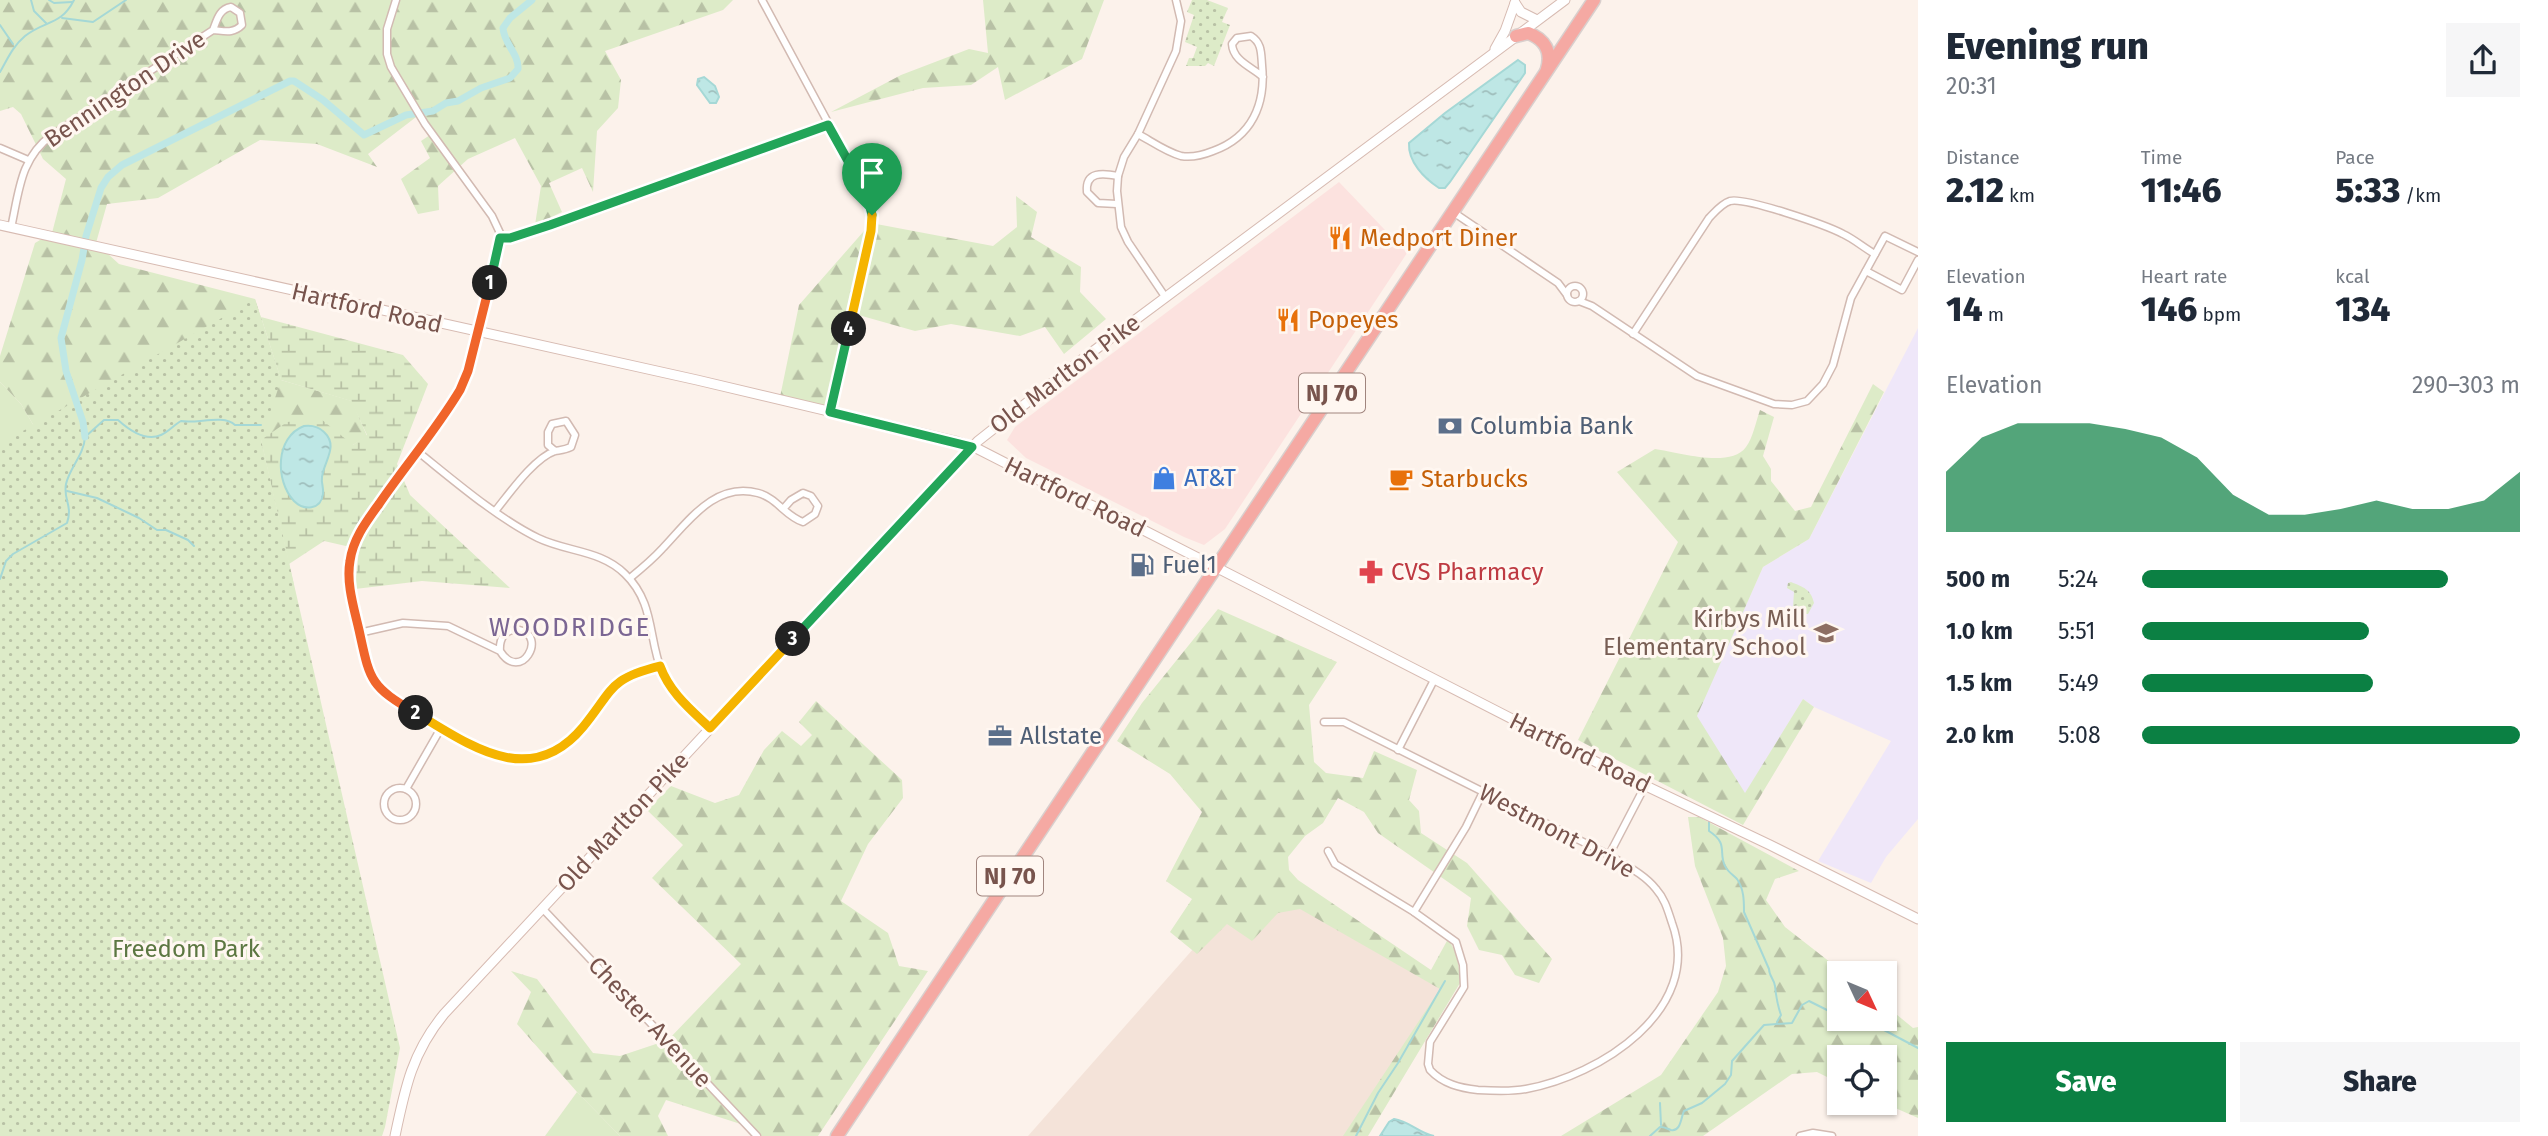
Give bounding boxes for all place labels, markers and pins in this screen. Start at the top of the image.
pin [842,143,902,215]
restaurant icon: Medport Diner [1326,224,1354,252]
place label: Medport Diner [1360,224,1518,252]
pin: 1 [472,266,508,300]
restaurant icon: Popeyes [1274,306,1302,334]
place label: Popeyes [1308,306,1398,334]
pin: 4 [832,312,866,346]
bank icon: Columbia Bank [1436,412,1464,440]
place label: Columbia Bank [1470,412,1634,440]
shop icon: AT&T [1150,464,1178,492]
place label: AT&T [1184,464,1237,492]
cafe icon: Starbucks [1387,465,1415,493]
place label: Starbucks [1421,465,1528,493]
fuel station icon: Fuel1 [1128,551,1156,579]
place label: Fuel1 [1162,551,1217,579]
pharmacy icon: CVS Pharmacy [1357,558,1385,586]
place label: CVS Pharmacy [1391,558,1544,586]
place label: Kirbys Mill Elementary School [1603,605,1806,661]
school or university icon: Kirbys Mill Elementary School [1812,619,1840,647]
pin: 3 [776,622,810,656]
pin: 2 [398,696,434,730]
office icon: Allstate [986,722,1014,750]
place label: Allstate [1020,722,1102,750]

